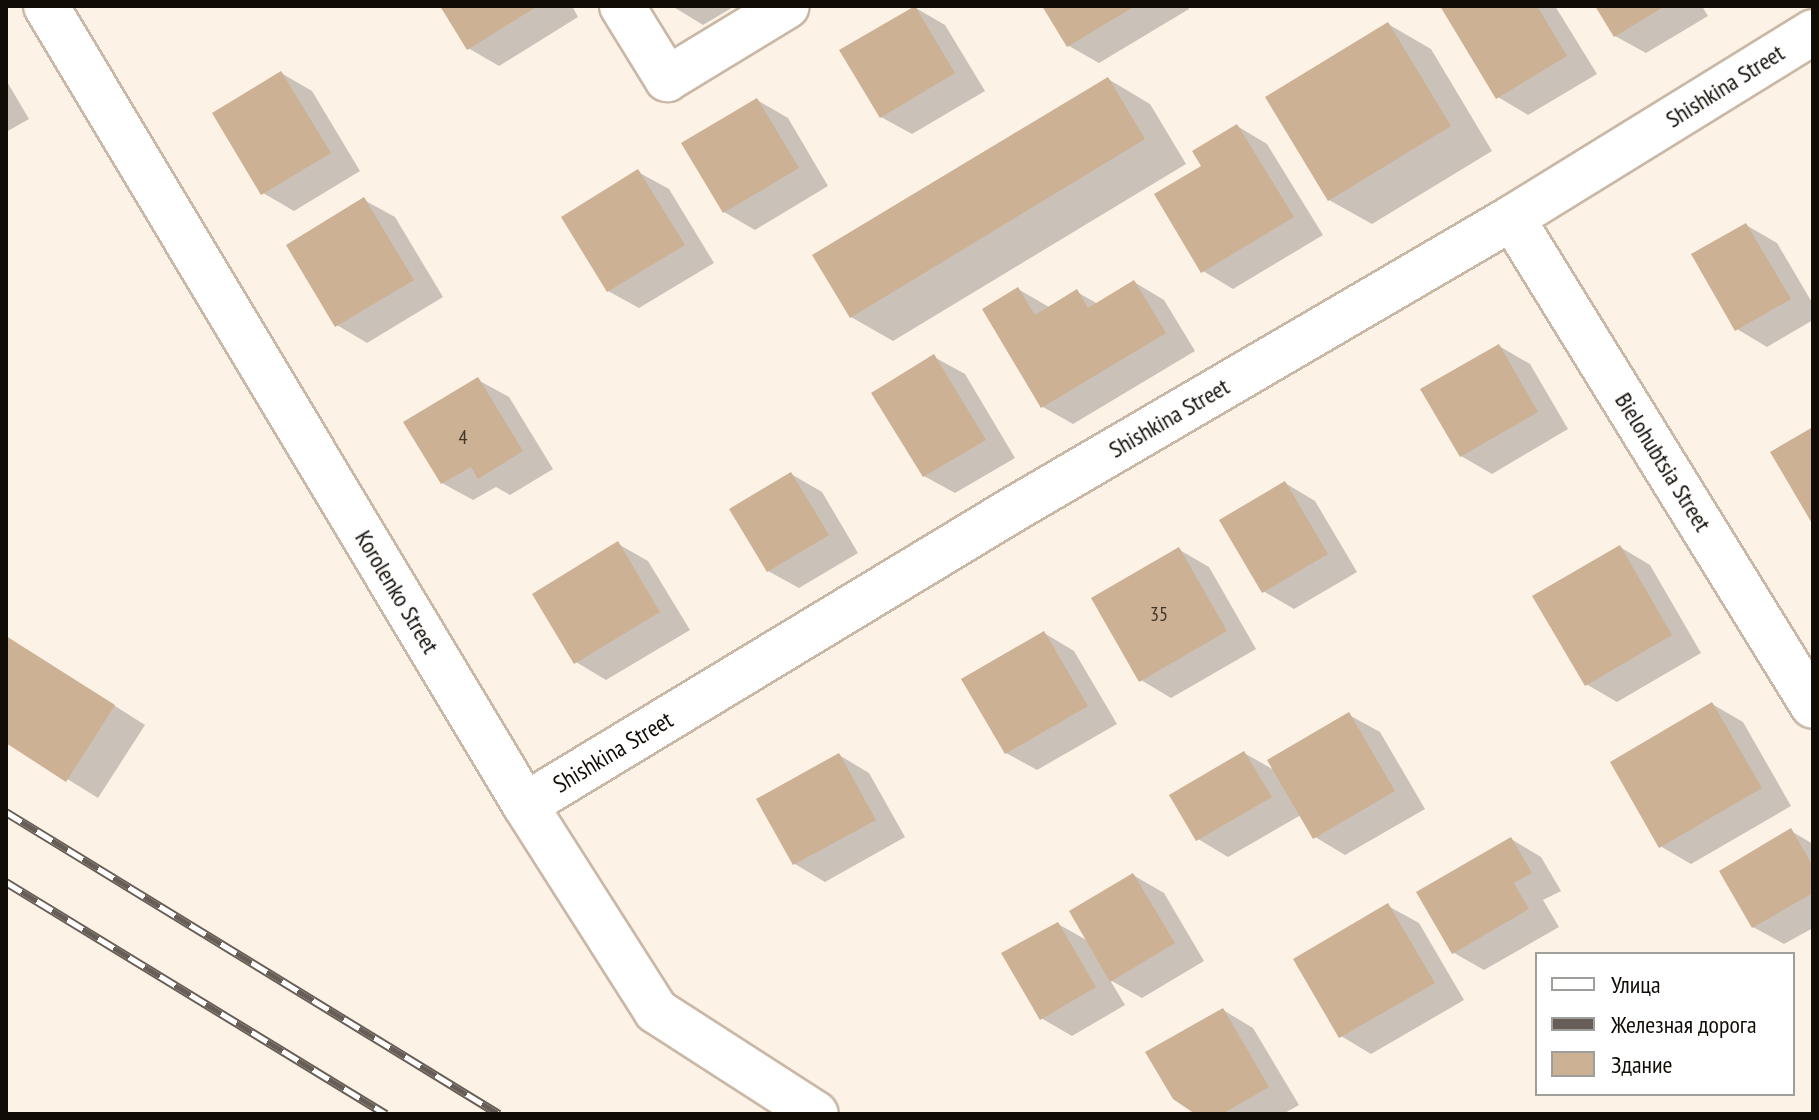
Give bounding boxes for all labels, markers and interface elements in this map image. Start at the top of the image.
street label: Shishkina Street [1660,38,1790,134]
street label: Shishkina Street [1104,372,1234,464]
street label: Bielohubtsia Street [1609,387,1717,537]
house number: 4 [459,425,467,449]
street label: Korolenko Street [349,525,445,659]
house number: 35 [1150,602,1168,626]
street label: Shishkina Street [548,705,678,799]
legend [1535,952,1795,1096]
text: Улица [1611,969,1661,1000]
text: Железная дорога [1611,1009,1757,1040]
text: Здание [1611,1049,1672,1080]

